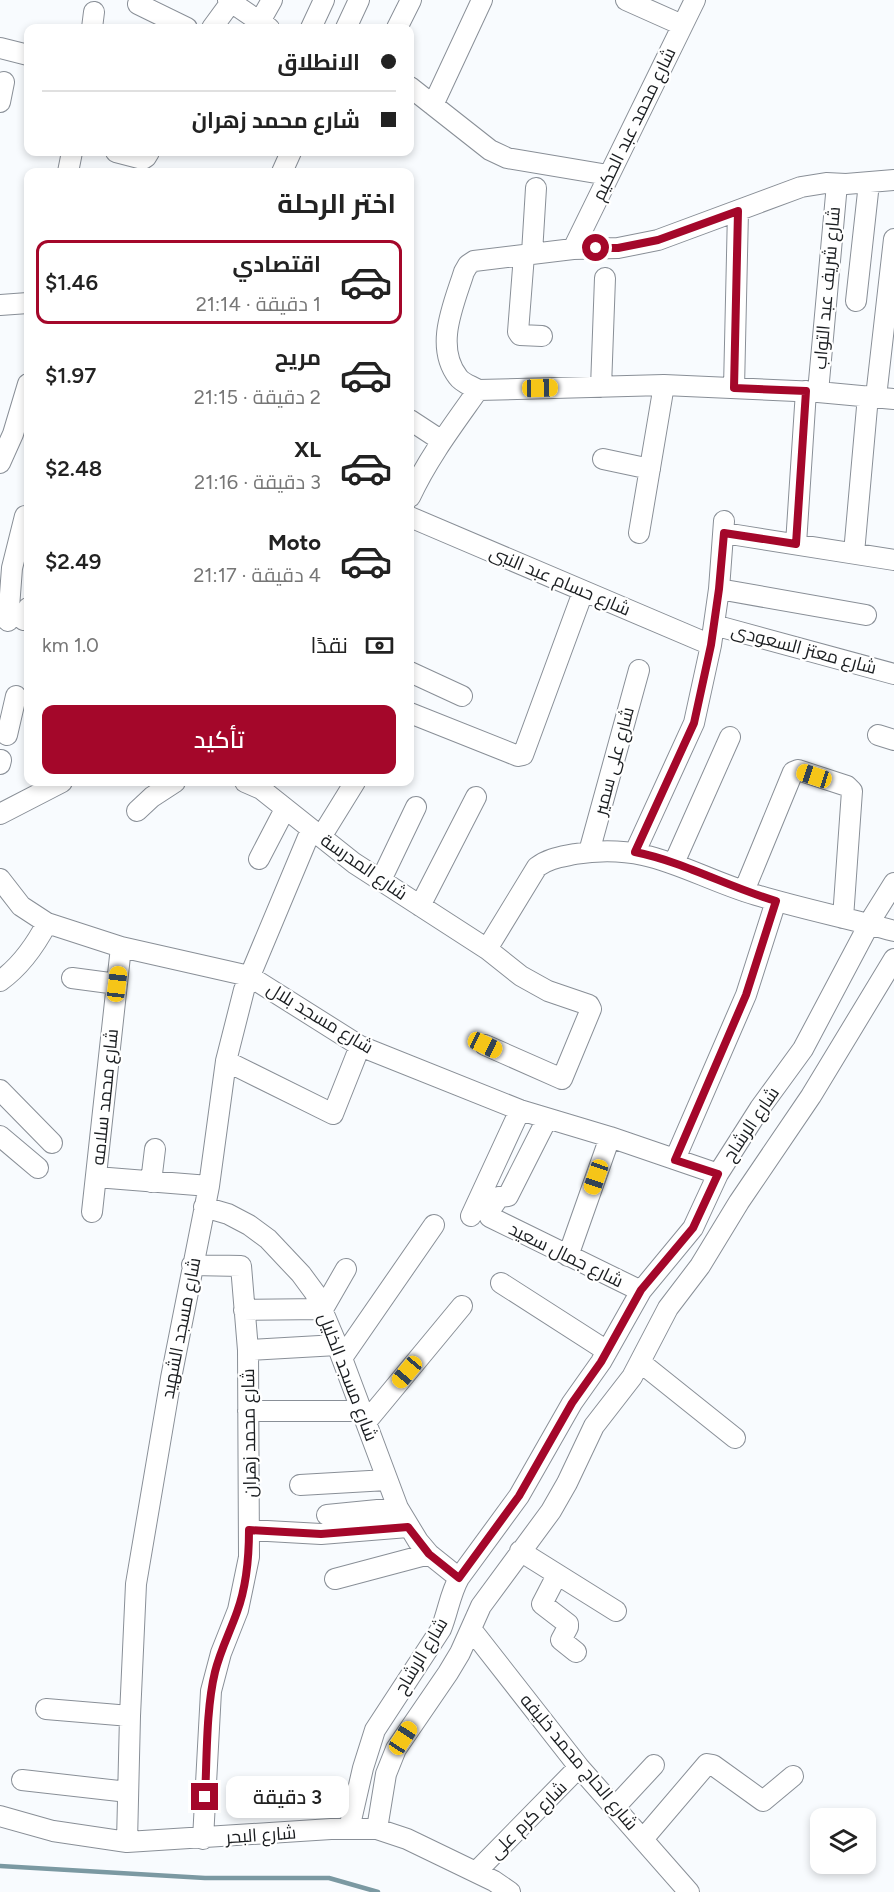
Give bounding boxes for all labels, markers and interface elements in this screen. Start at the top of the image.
street label: شارع محمد عبد الحكيم [587,44,682,205]
text: الانطلاق [277,49,360,76]
text: شارع محمد زهران [192,107,360,134]
text: اختر الرحلة [277,187,396,220]
street label: شارع شريف عبد التواب [809,206,846,371]
route start [582,234,609,261]
text: اقتصادي [232,251,321,278]
icon: car [339,255,393,309]
text: $1.46 [45,269,98,296]
text: 1 دقيقة · 21:14 [196,292,321,316]
text: مريح [275,344,321,371]
icon: car [339,348,393,402]
text: $1.97 [45,362,96,389]
car [522,379,558,397]
text: 2 دقيقة · 21:15 [194,385,321,409]
text: XL [294,436,321,463]
icon: car [339,441,393,495]
text: $2.48 [45,455,102,482]
text: 3 دقيقة · 21:16 [194,470,321,494]
text: Moto [268,529,321,556]
icon: car [339,534,393,588]
street label: شارع حسام عبد النبى [486,541,634,622]
text: $2.49 [45,548,101,575]
text: 4 دقيقة · 21:17 [193,563,321,587]
street label: شارع معتز السعودى [729,619,879,680]
icon: cash [363,629,396,662]
text: نقدًا [310,632,348,659]
text: 1.0 km [42,633,99,657]
button: تأكيد [42,705,396,774]
street label: شارع على سمير [589,705,640,819]
car [794,762,834,790]
street label: شارع المدرسة [316,829,412,906]
car [106,965,128,1003]
street label: شارع مسجد بلال [262,978,377,1059]
street label: شارع محمد سلامه [87,1028,124,1166]
car [465,1029,505,1061]
street label: شارع الرشاح [718,1083,785,1166]
car [582,1157,610,1197]
street label: شارع جمال سعيد [505,1218,627,1293]
street label: شارع مسجد الشهيد [157,1256,206,1401]
street label: شارع مسجد الخليل [313,1310,383,1444]
car [389,1352,425,1392]
street label: شارع محمد زهران [237,1368,262,1498]
street label: شارع الرشاح [390,1614,453,1699]
street label: شارع الحاج محمد خليفه [515,1689,643,1835]
car [386,1718,420,1758]
callout: 3 دقيقة [226,1776,349,1818]
street label: شارع كرم على [484,1776,572,1864]
route end [191,1783,218,1810]
text: 3 دقيقة [253,1785,322,1809]
map controls [810,1808,876,1874]
button: layers [810,1808,876,1874]
street label: شارع البحر [224,1822,297,1850]

